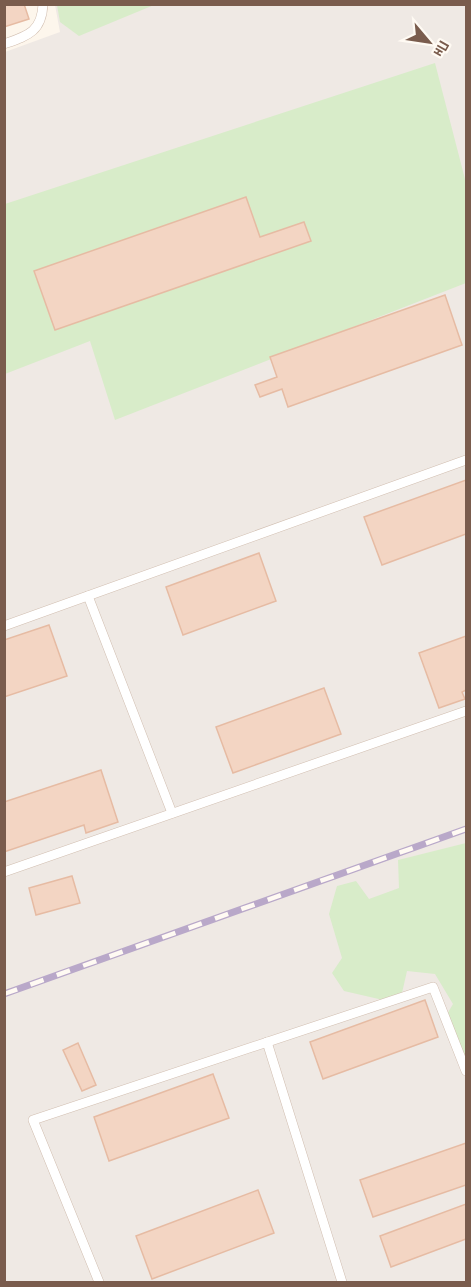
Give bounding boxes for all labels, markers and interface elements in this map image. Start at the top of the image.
north arrow [399,12,459,72]
text: Пн [429,37,453,60]

